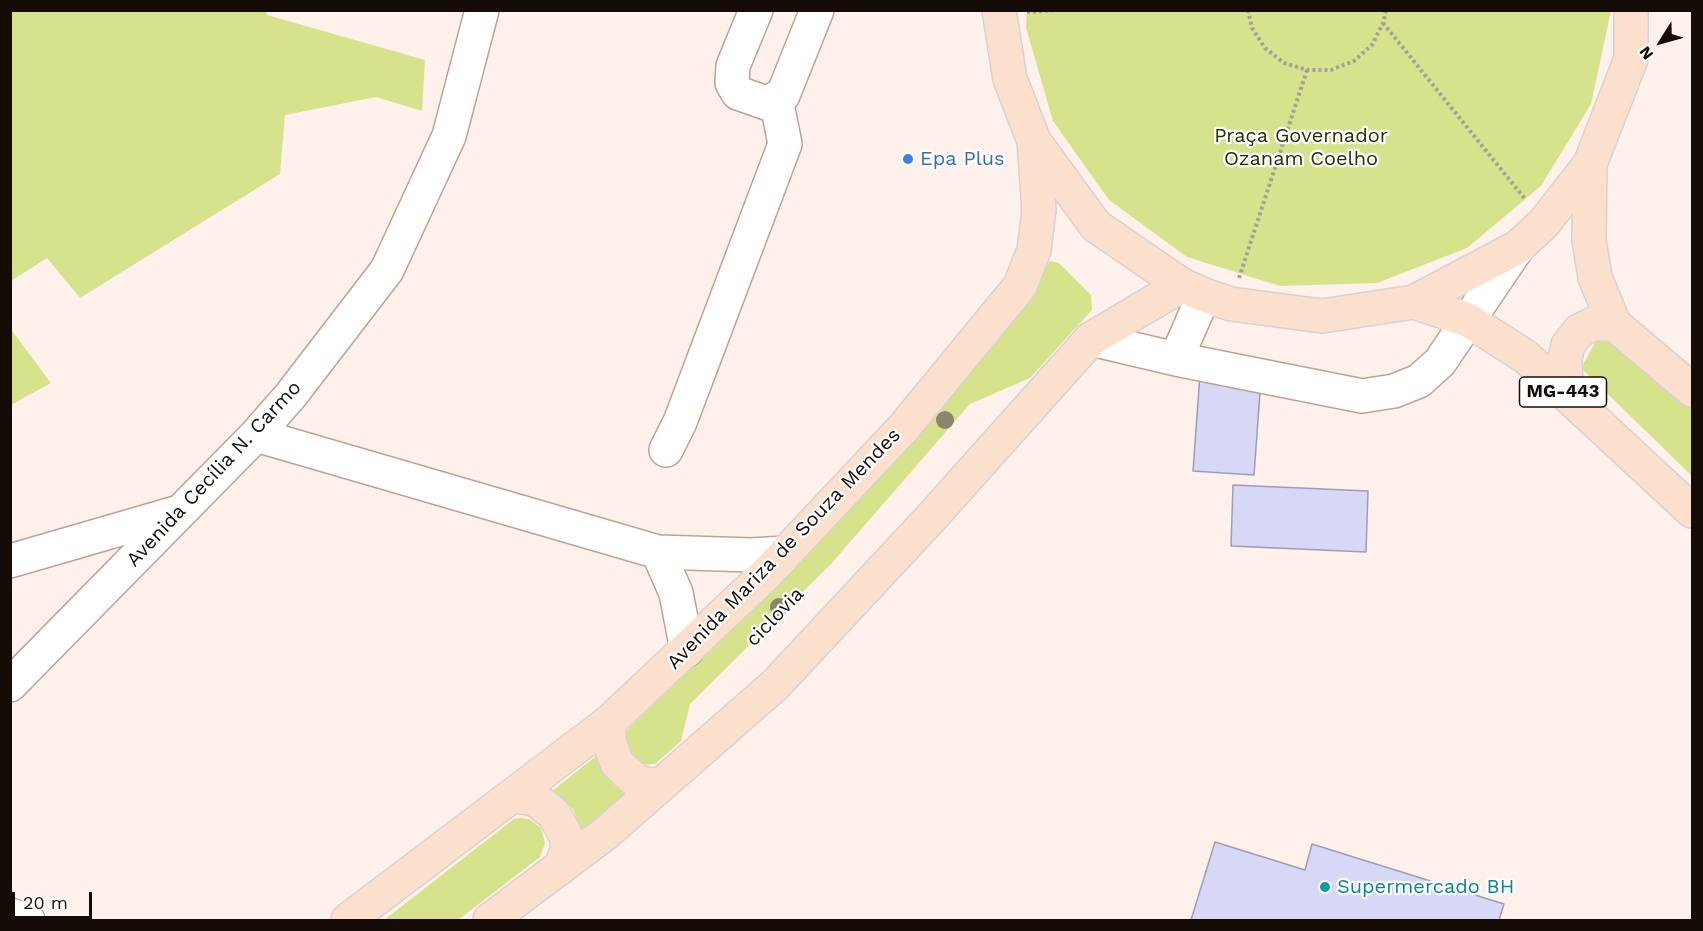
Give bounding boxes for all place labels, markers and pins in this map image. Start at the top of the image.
place label: Epa Plus [920,147,1005,171]
marker: Epa Plus [901,152,915,166]
place label: Supermercado BH [1337,875,1514,899]
marker: Supermercado BH [1318,880,1332,894]

